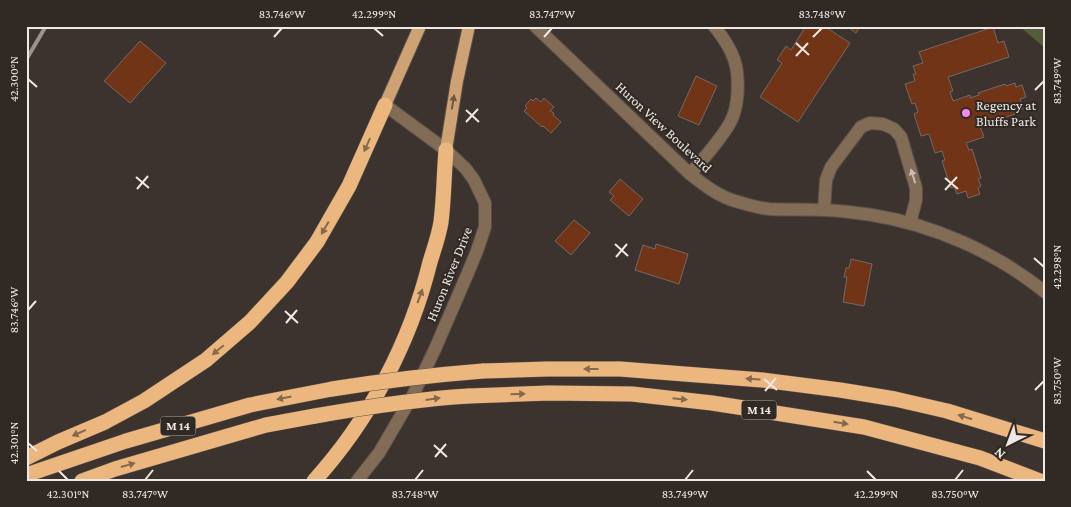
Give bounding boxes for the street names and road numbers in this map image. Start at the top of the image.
street label: Huron View Boulevard [613,78,716,176]
street label: Huron River Drive [423,224,475,324]
road number: M 14 [742,400,776,420]
road number: M 14 [160,416,196,436]

